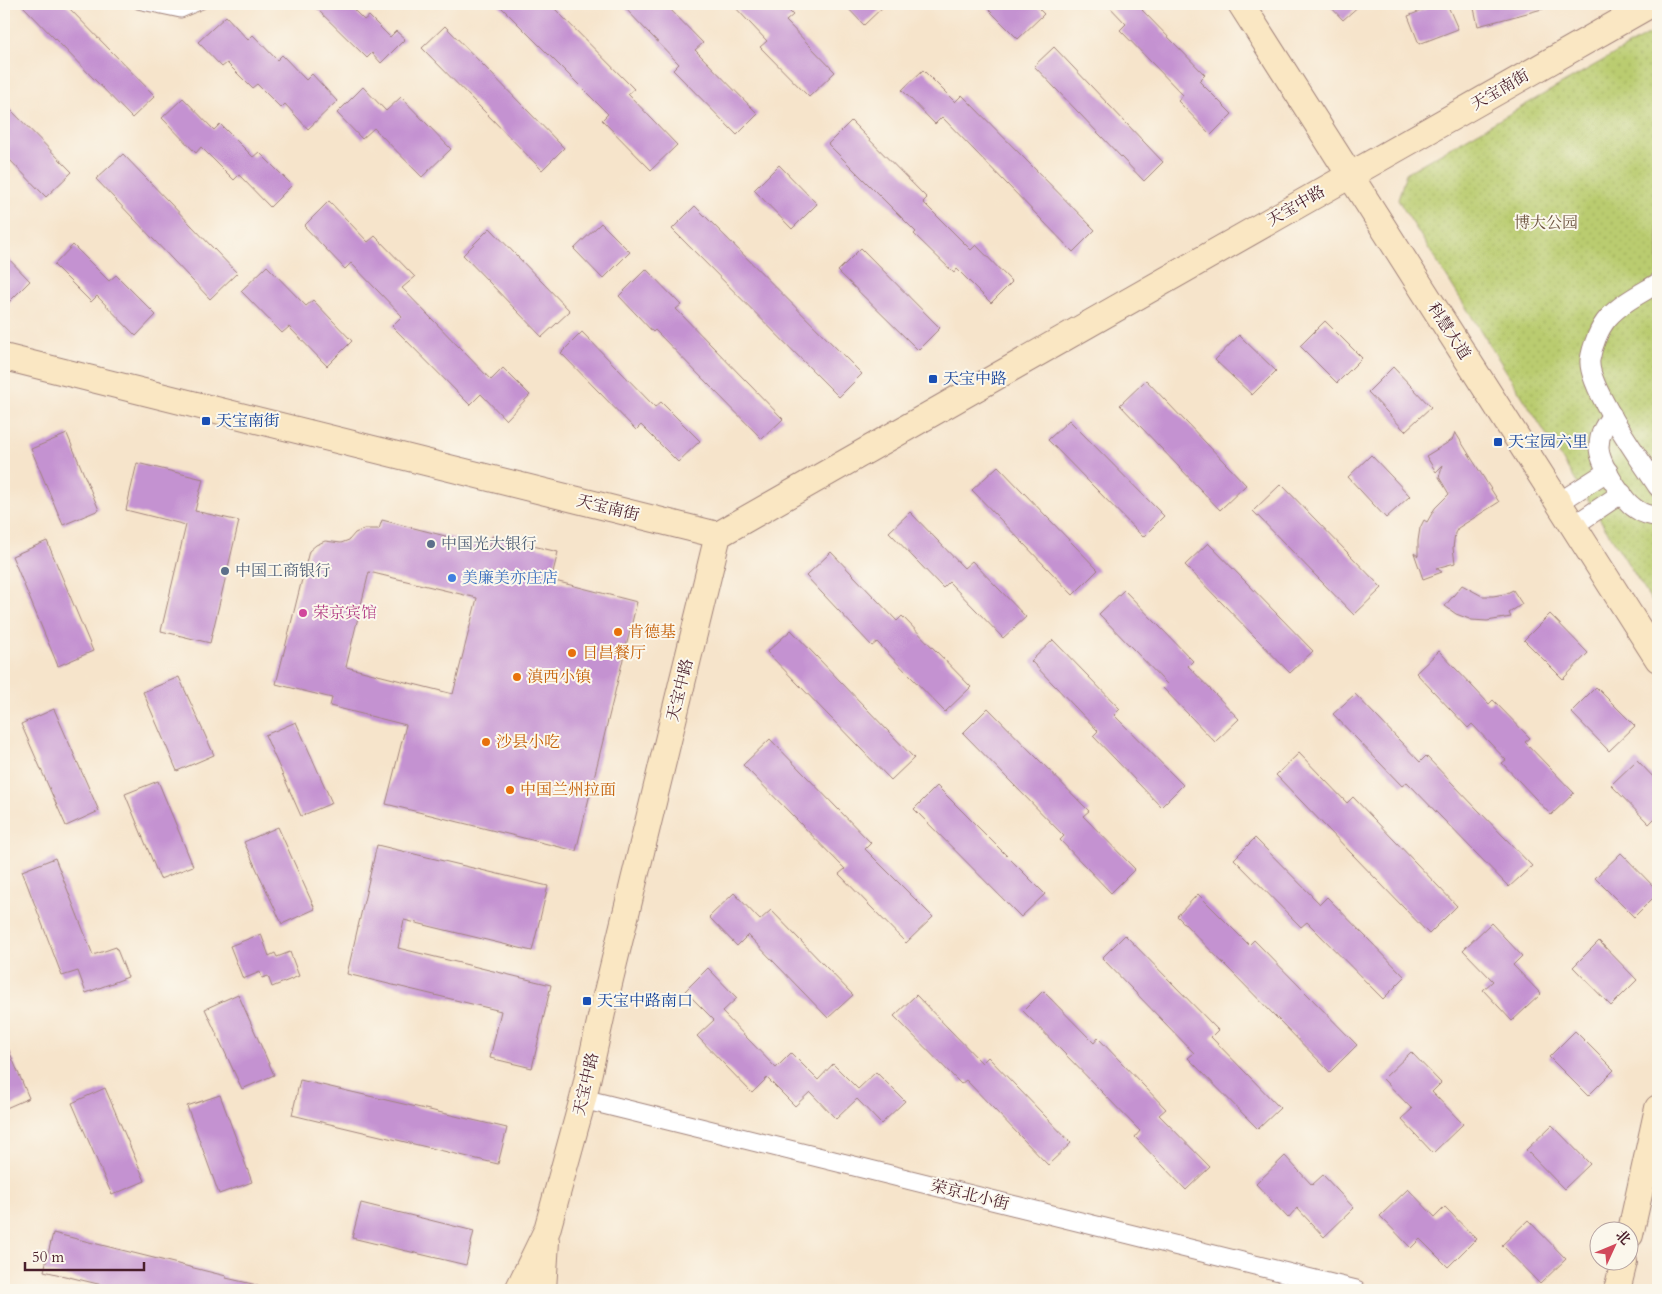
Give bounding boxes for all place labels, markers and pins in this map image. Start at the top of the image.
place label: 天宝中路 [943,368,1007,390]
marker: 天宝中路 [927,373,939,385]
place label: 天宝南街 [216,410,280,432]
marker: 天宝南街 [200,415,212,427]
place label: 天宝园六里 [1508,431,1588,453]
marker: 天宝园六里 [1492,436,1504,448]
place label: 中国光大银行 [441,533,537,555]
marker: 中国光大银行 [425,538,437,550]
place label: 中国工商银行 [235,560,331,582]
marker: 中国工商银行 [219,565,231,577]
place label: 美廉美亦庄店 [462,567,558,589]
marker: 美廉美亦庄店 [446,572,458,584]
place label: 荣京宾馆 [313,602,377,624]
marker: 荣京宾馆 [297,607,309,619]
place label: 肯德基 [628,621,676,643]
marker: 肯德基 [612,626,624,638]
place label: 日昌餐厅 [582,642,646,664]
marker: 日昌餐厅 [566,647,578,659]
place label: 滇西小镇 [527,666,591,688]
marker: 滇西小镇 [511,671,523,683]
place label: 沙县小吃 [496,731,560,753]
marker: 沙县小吃 [480,736,492,748]
place label: 中国兰州拉面 [520,779,616,801]
marker: 中国兰州拉面 [504,784,516,796]
place label: 天宝中路南口 [597,990,693,1012]
marker: 天宝中路南口 [581,995,593,1007]

